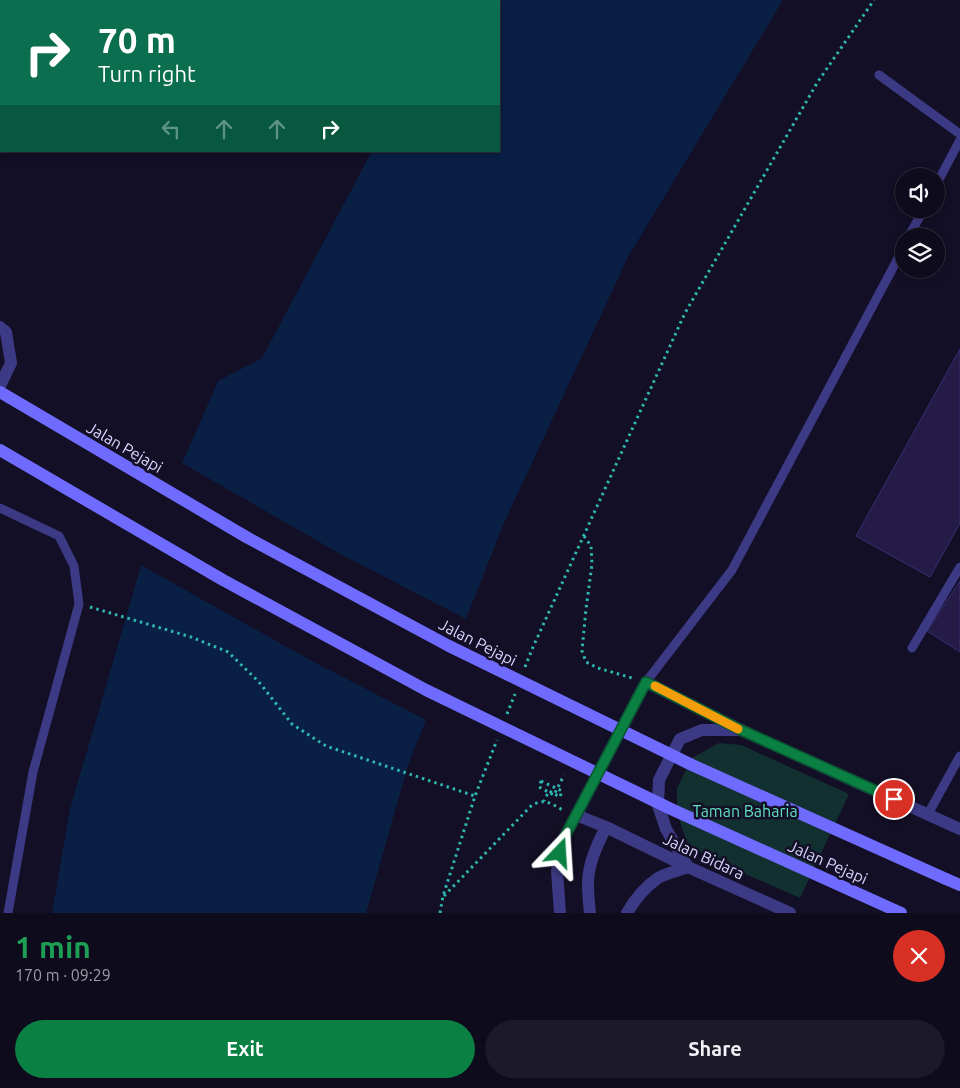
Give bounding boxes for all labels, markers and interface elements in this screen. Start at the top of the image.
icon: right [15,20,80,85]
text: 70 m [98,20,176,60]
text: Turn right [98,61,196,86]
icon: left [157,115,185,143]
icon: ahead [210,115,238,143]
icon: ahead [263,115,291,143]
icon: right [316,115,344,143]
map controls [895,168,945,278]
button: sound [895,168,945,218]
button: layers [895,228,945,278]
street label: Jalan Pejapi [84,418,166,476]
street label: Jalan Pejapi [436,615,520,669]
pin [873,778,915,820]
icon: arrive [880,785,908,813]
park label: Taman Baharia [692,802,798,820]
position arrow [533,826,585,878]
street label: Jalan Bidara [661,829,747,883]
street label: Jalan Pejapi [786,837,870,887]
text: 1 min [15,930,91,964]
button: close [893,930,945,982]
text: 170 m · 09:29 [15,966,111,984]
button: Exit [15,1020,475,1078]
button: Share [485,1020,945,1078]

